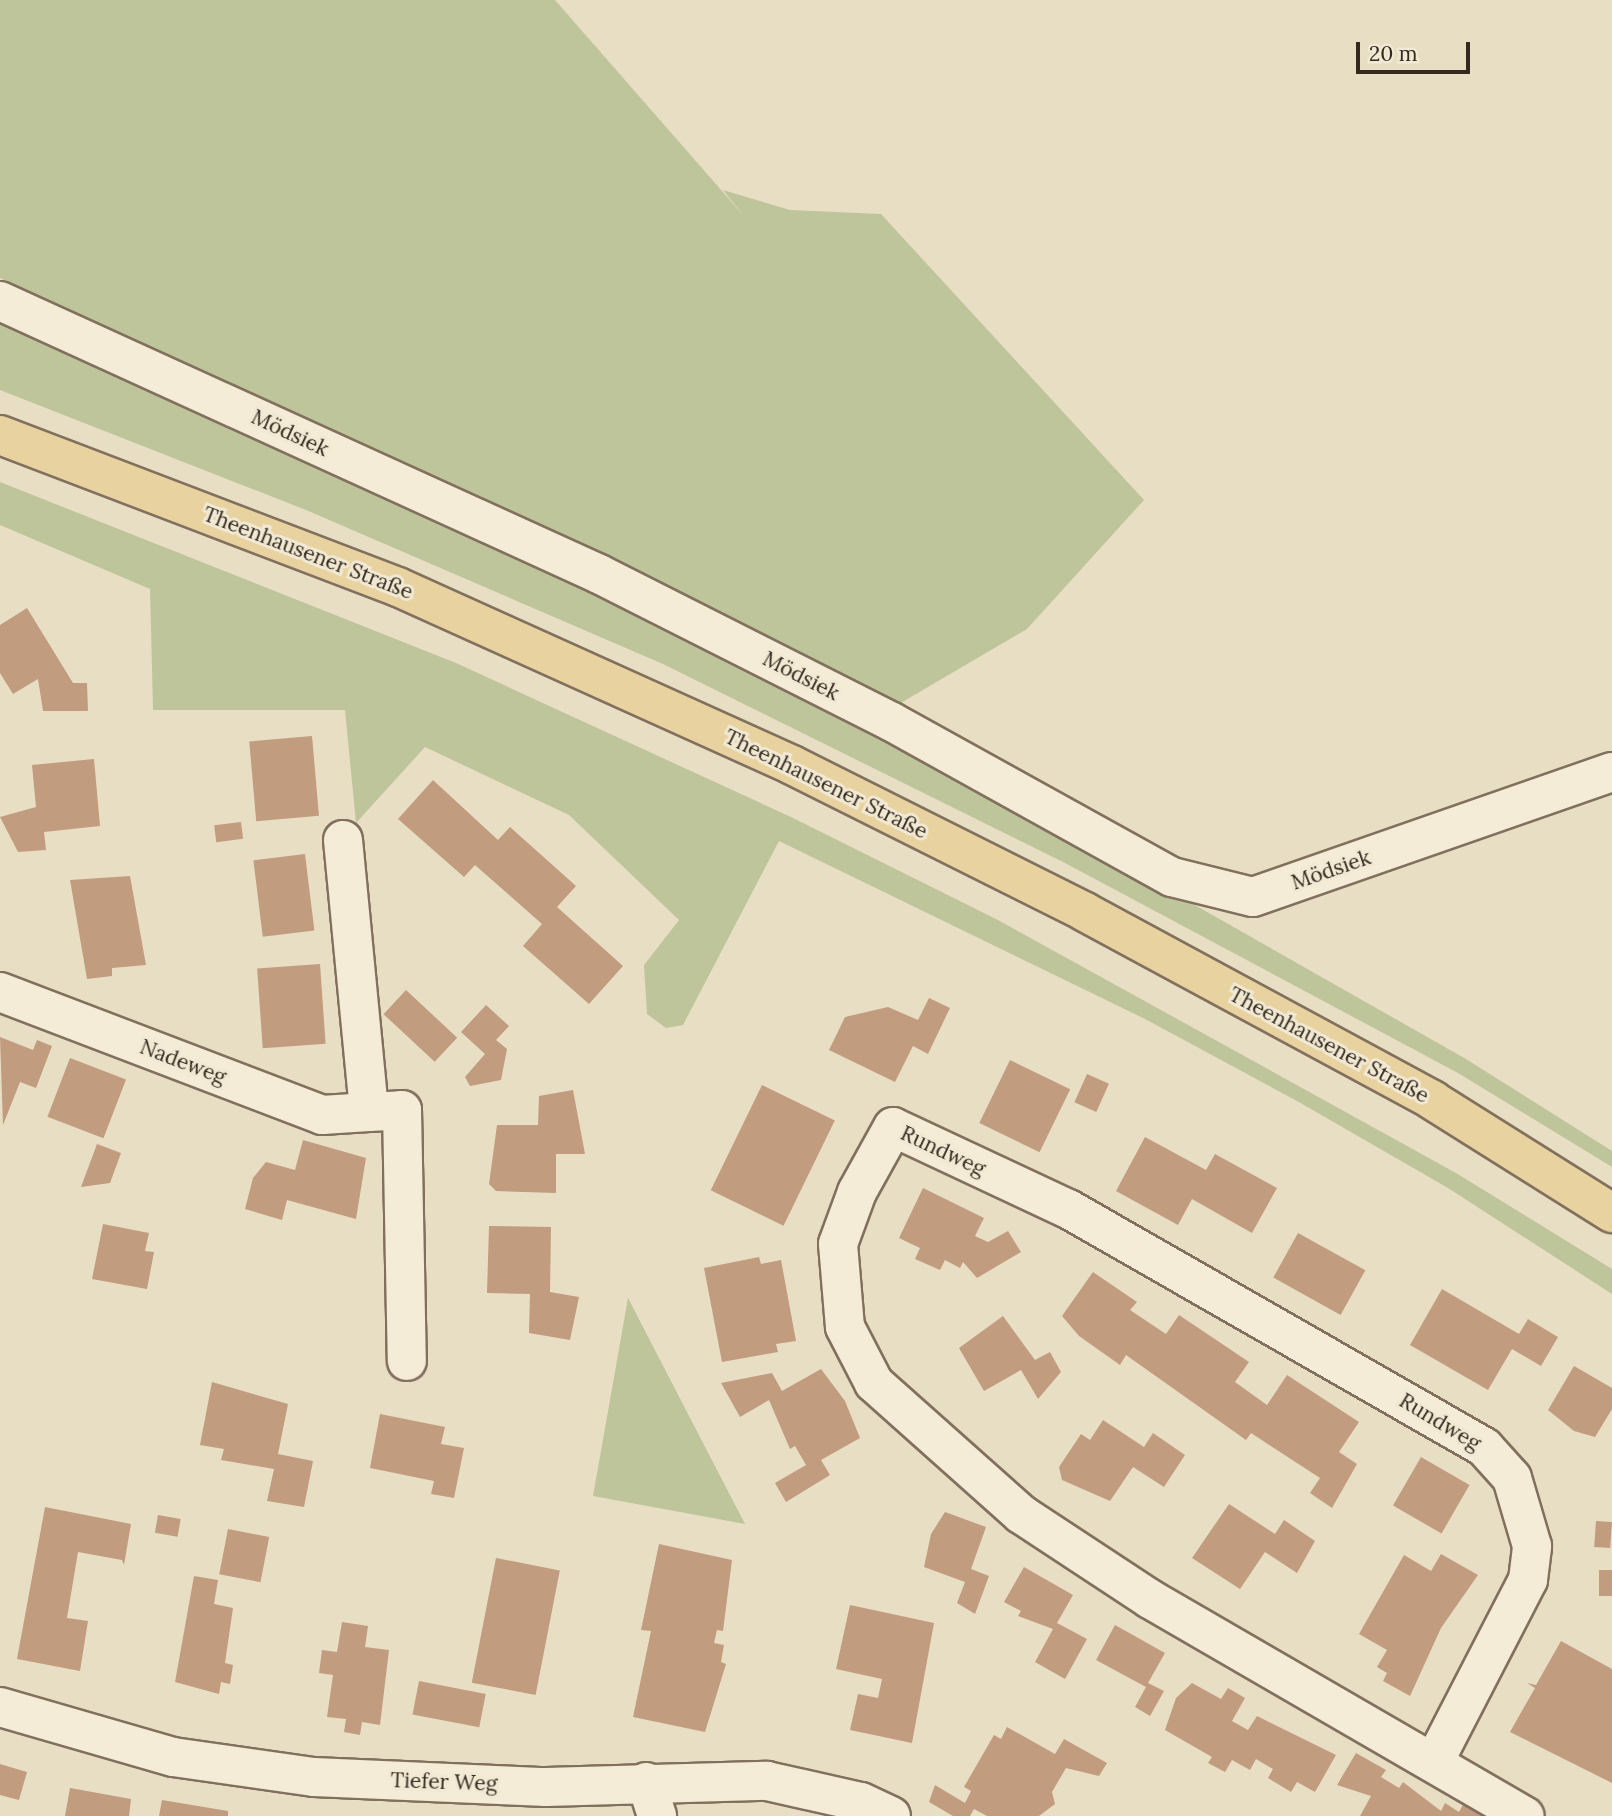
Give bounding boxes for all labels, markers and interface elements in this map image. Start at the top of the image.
scale bar [1360,28,1474,72]
text: 20 m [1369,40,1418,67]
street label: Mödsiek [247,404,333,462]
street label: Theenhausener Straße [200,501,416,605]
street label: Mödsiek [759,646,843,706]
street label: Theenhausener Straße [720,724,932,844]
street label: Mödsiek [1288,845,1374,895]
street label: Theenhausener Straße [1225,982,1433,1108]
street label: Nadeweg [136,1034,230,1090]
street label: Rundweg [897,1120,989,1182]
street label: Rundweg [1395,1388,1485,1456]
street label: Tiefer Weg [390,1768,498,1796]

